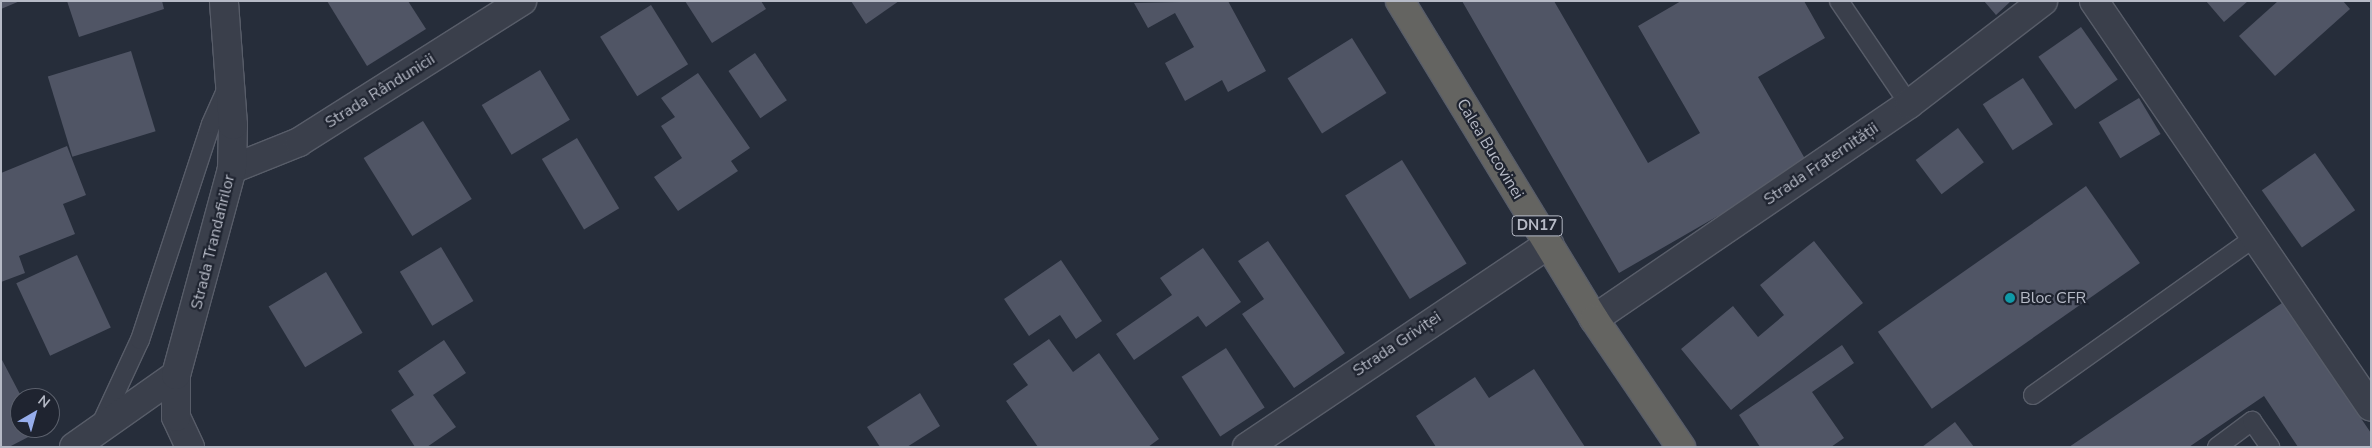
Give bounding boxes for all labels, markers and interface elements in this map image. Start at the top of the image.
street label: Strada Rândunicii [322,50,438,132]
street label: Calea Bucovinei [1452,95,1528,203]
street label: Strada Fraternității [1760,119,1882,209]
street label: Strada Trandafirilor [187,172,239,312]
road number: DN17 [1511,214,1563,238]
place label: Bloc CFR [2020,288,2086,308]
marker: Bloc CFR [2004,292,2016,304]
street label: Strada Griviței [1349,307,1445,381]
north arrow [10,388,60,438]
text: N [34,391,54,412]

